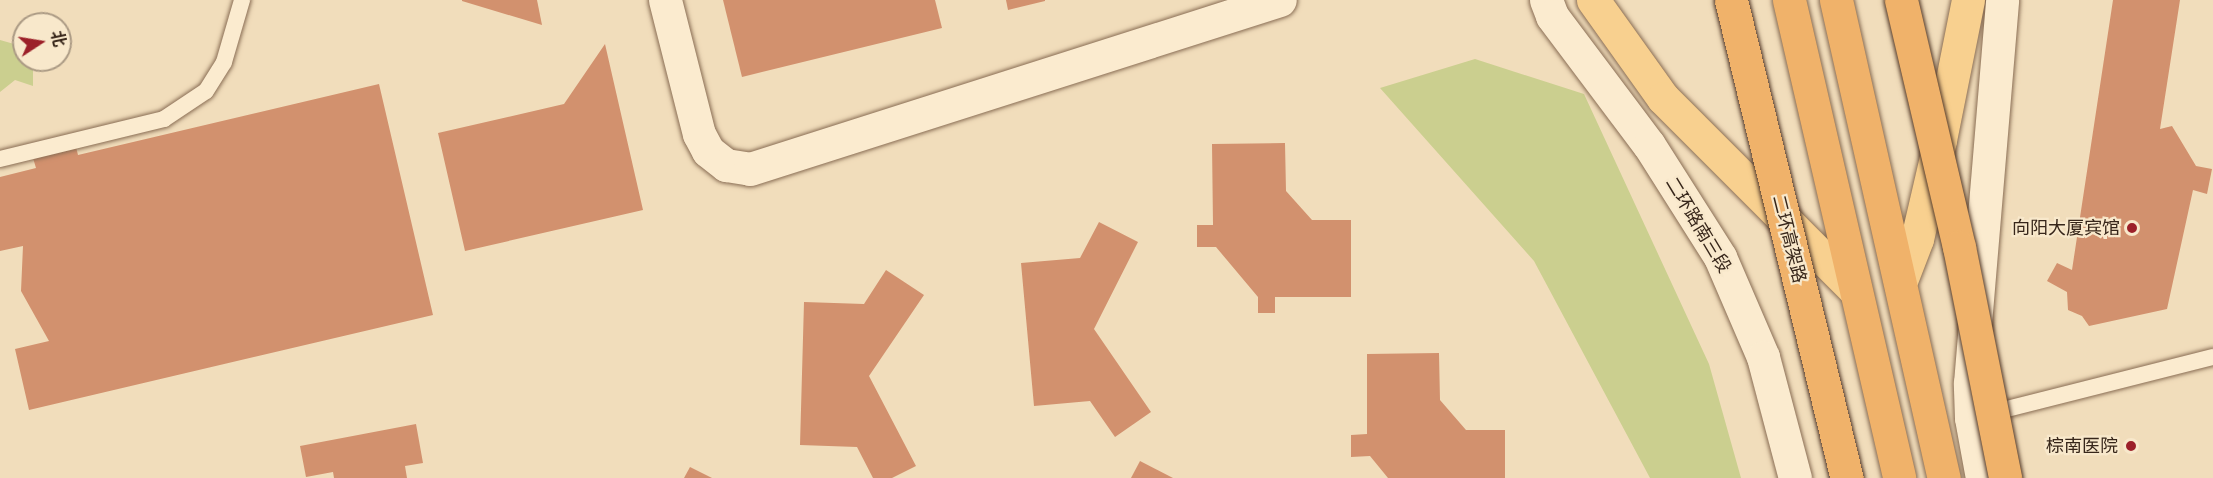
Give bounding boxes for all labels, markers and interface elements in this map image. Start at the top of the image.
north arrow [12,12,72,72]
text: 北 [47,29,69,48]
street label: 二环路南三段 [1661,173,1735,277]
street label: 二环高架路 [1768,193,1810,285]
place label: 向阳大厦宾馆 [2012,217,2120,239]
marker: 向阳大厦宾馆 [2125,221,2139,235]
place label: 棕南医院 [2046,435,2118,457]
marker: 棕南医院 [2122,437,2140,455]

